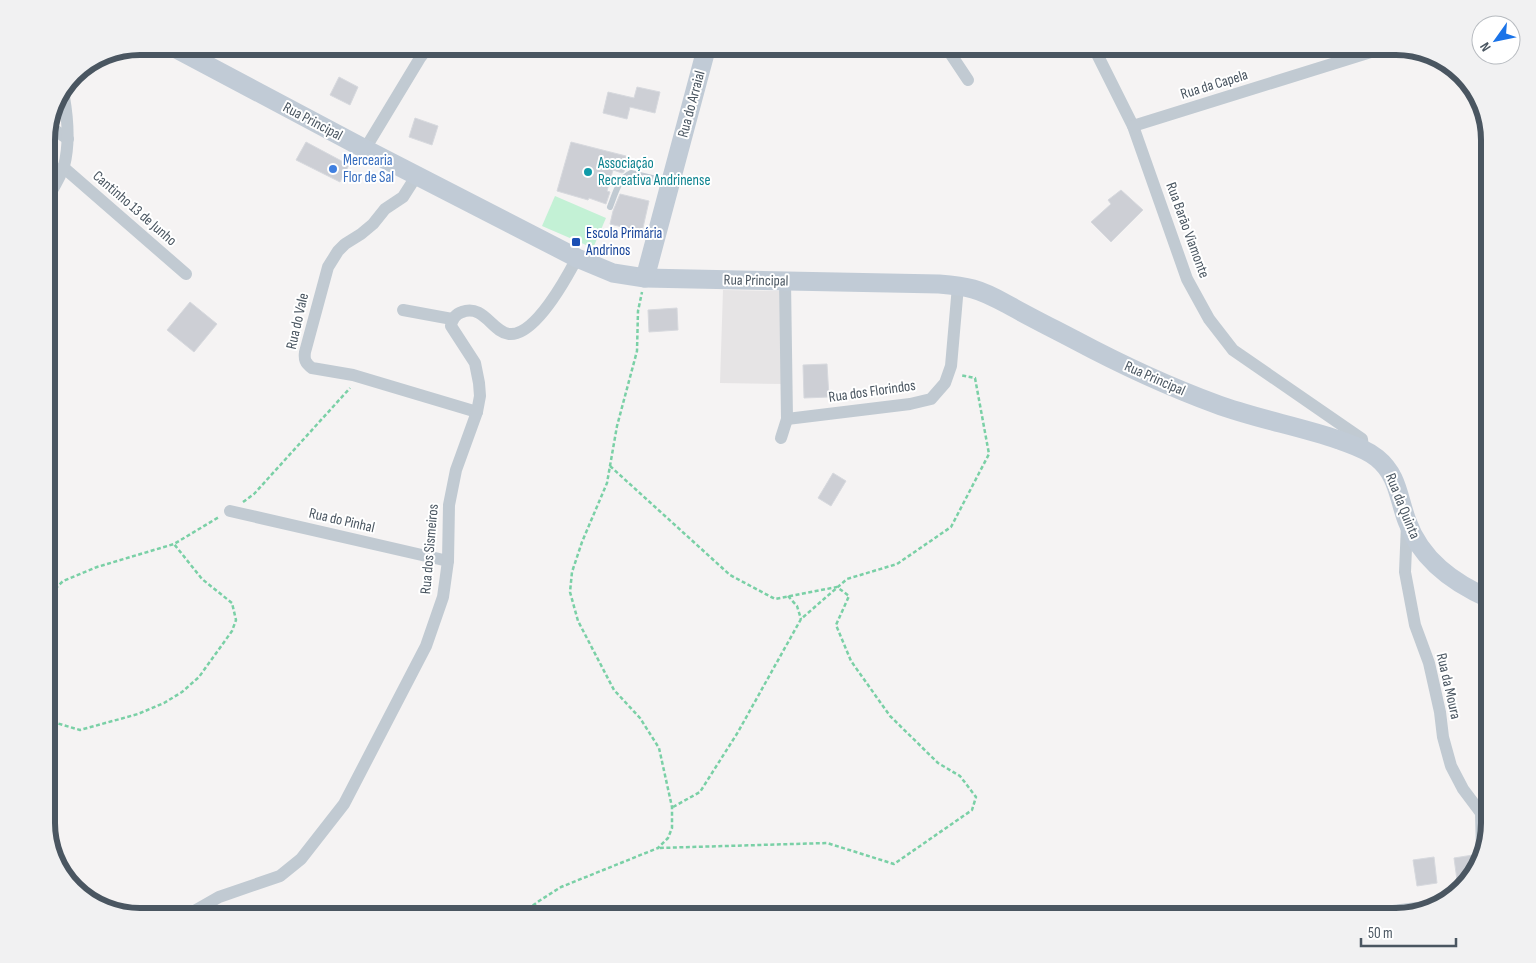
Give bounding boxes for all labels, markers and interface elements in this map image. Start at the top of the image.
north arrow [1471,15,1521,65]
text: N [1476,39,1495,55]
street label: Rua da Capela [1178,65,1250,104]
street label: Rua do Arraial [673,69,710,140]
street label: Rua Principal [280,98,346,145]
place label: Mercearia Flor de Sal [343,151,394,187]
place label: Associação Recreativa Andrinense [597,154,710,190]
marker: Mercearia Flor de Sal [327,163,339,175]
marker: Associação Recreativa Andrinense [582,166,594,178]
street label: Cantinho 13 de Junho [89,167,181,250]
street label: Rua Barão Viamonte [1161,180,1214,281]
place label: Escola Primária Andrinos [585,224,663,260]
marker: Escola Primária Andrinos [570,236,582,248]
street label: Rua Principal [723,270,789,291]
street label: Rua do Vale [282,291,313,351]
street label: Rua Principal [1121,357,1188,400]
street label: Rua dos Florindos [827,376,917,407]
street label: Rua da Quinta [1381,471,1424,542]
street label: Rua dos Sismeiros [416,503,443,595]
street label: Rua do Pinhal [307,504,377,537]
street label: Rua da Moura [1432,651,1465,721]
scale bar [1361,916,1456,948]
text: 50 m [1368,924,1393,943]

